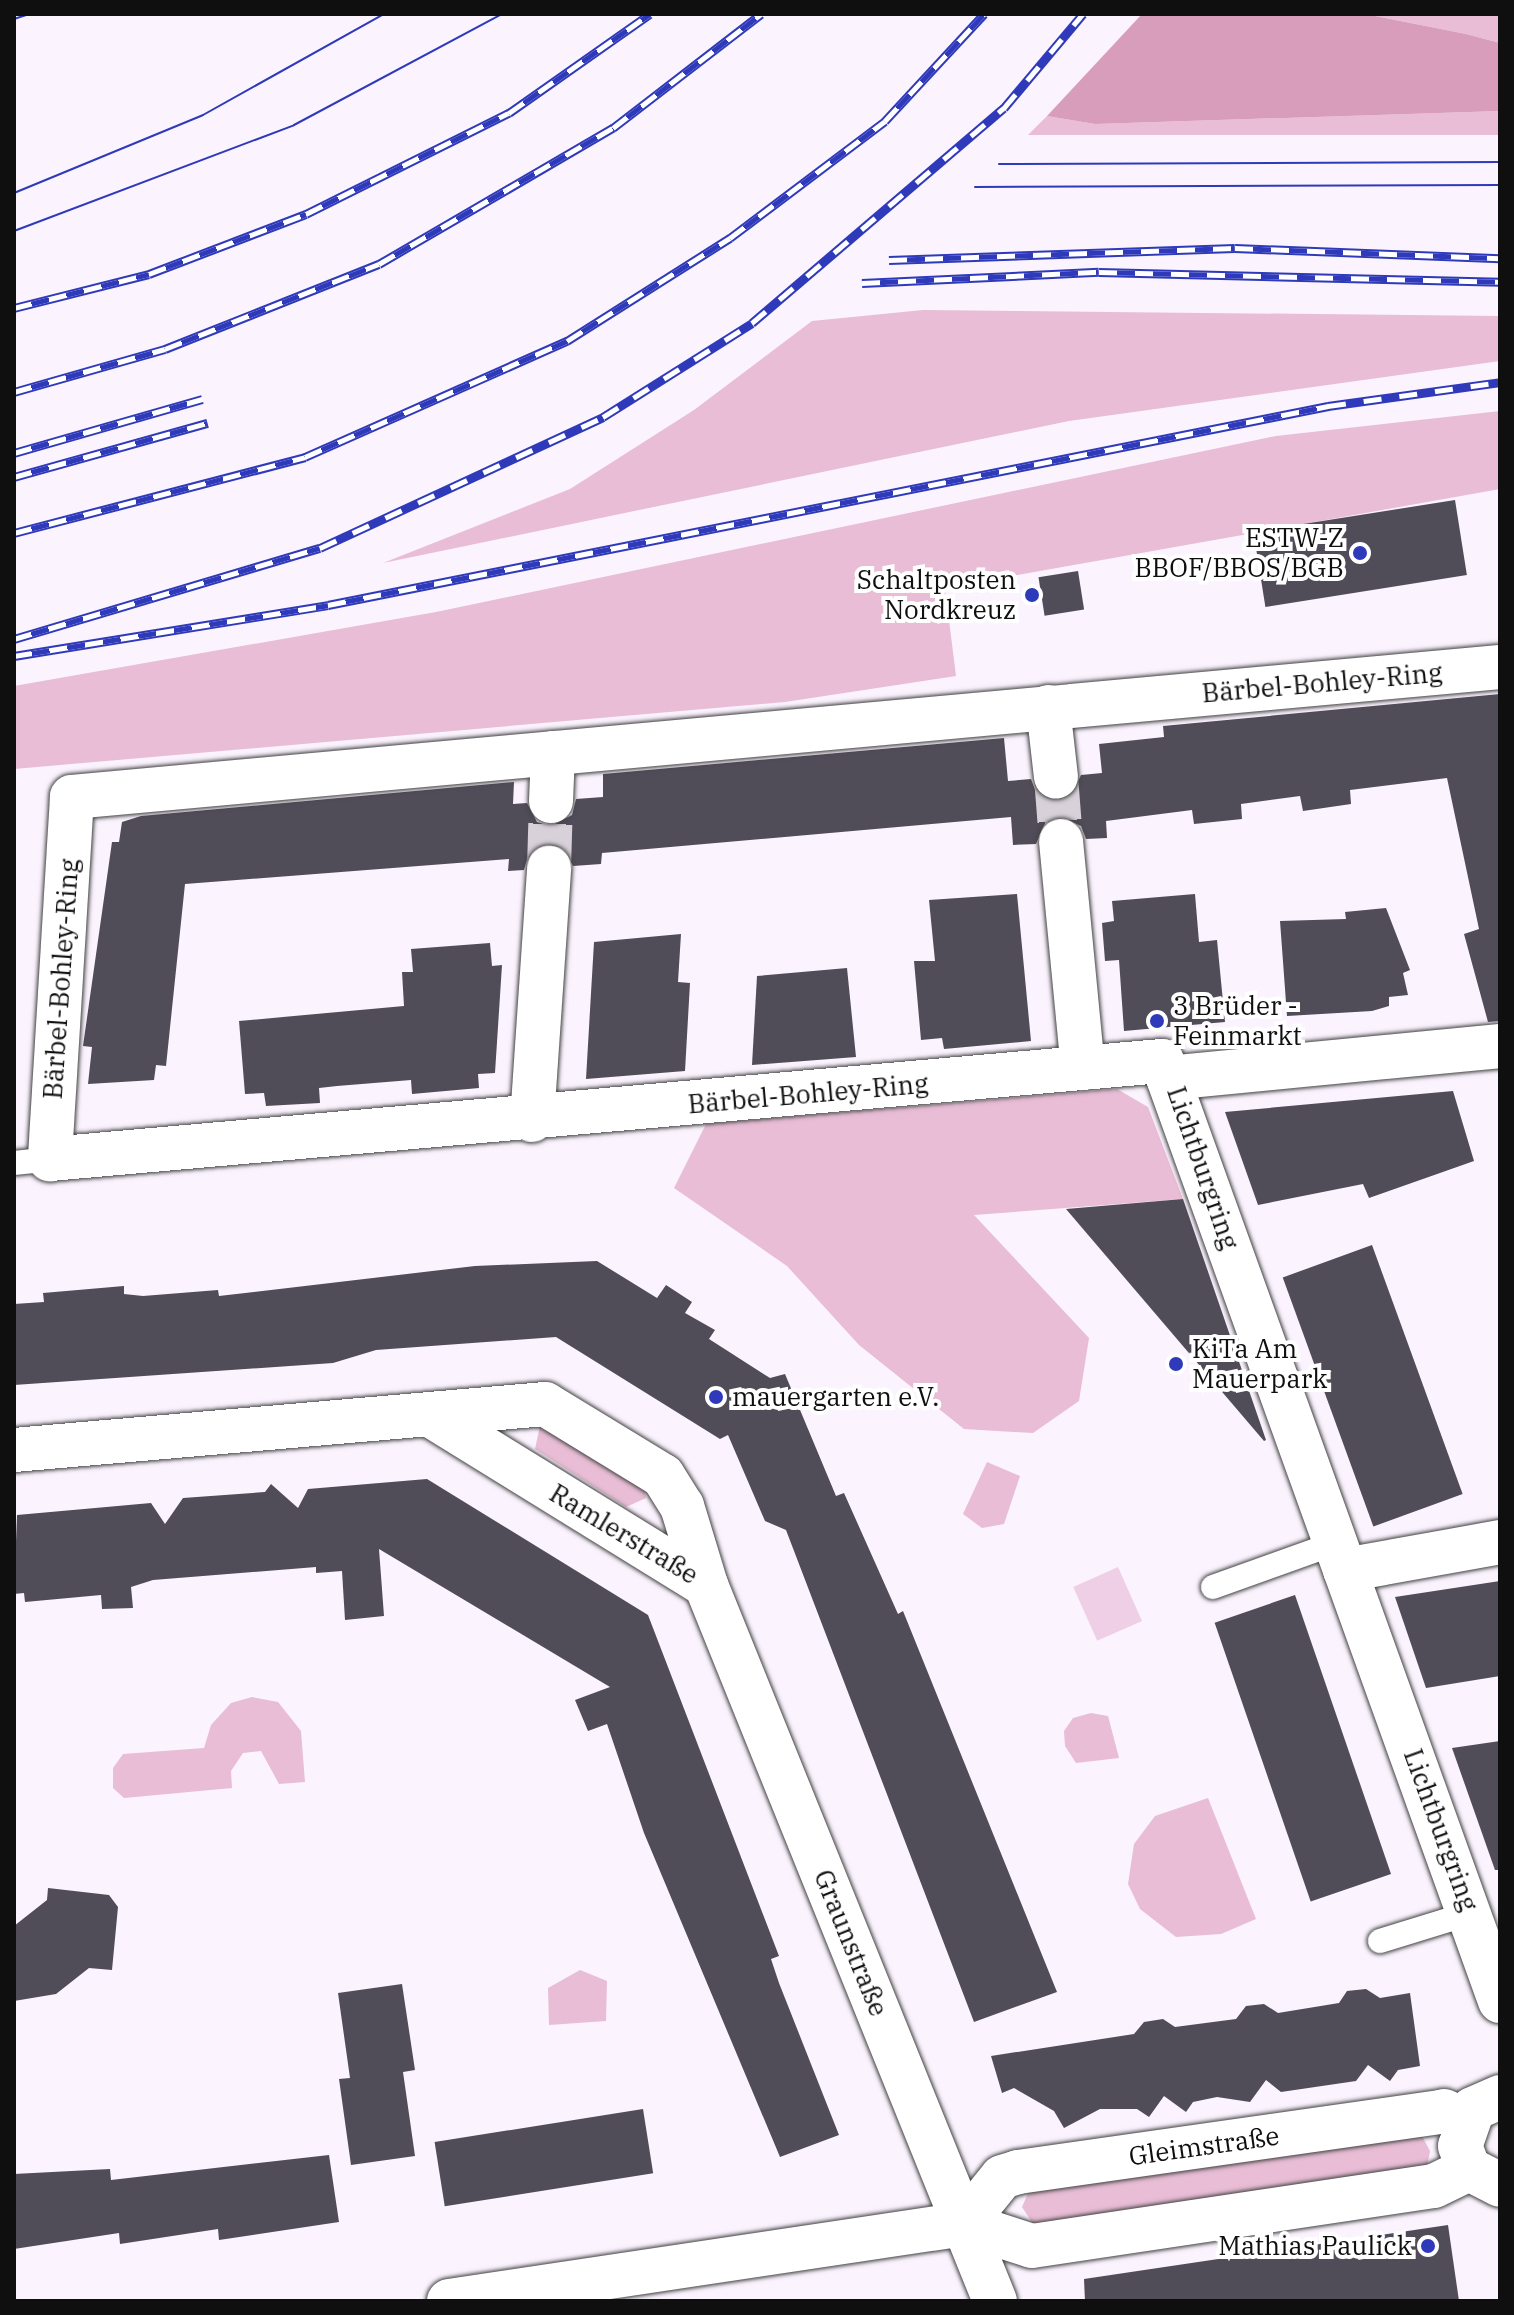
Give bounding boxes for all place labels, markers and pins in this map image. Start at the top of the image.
place label: ESTW-Z BBOF/BBOS/BGB [1134,522,1344,584]
marker: ESTW-Z BBOF/BBOS/BGB [1351,544,1369,562]
place label: Schaltposten Nordkreuz [857,564,1016,626]
marker: Schaltposten Nordkreuz [1023,586,1041,604]
place label: 3 Brüder - Feinmarkt [1173,990,1302,1052]
marker: 3 Brüder - Feinmarkt [1148,1012,1166,1030]
place label: KiTa Am Mauerpark [1192,1333,1327,1394]
marker: KiTa Am Mauerpark [1167,1355,1185,1373]
place label: mauergarten e.V. [732,1381,939,1413]
marker: mauergarten e.V. [707,1388,725,1406]
place label: Mathias Paulick [1218,2230,1412,2262]
marker: Mathias Paulick [1419,2237,1437,2255]

